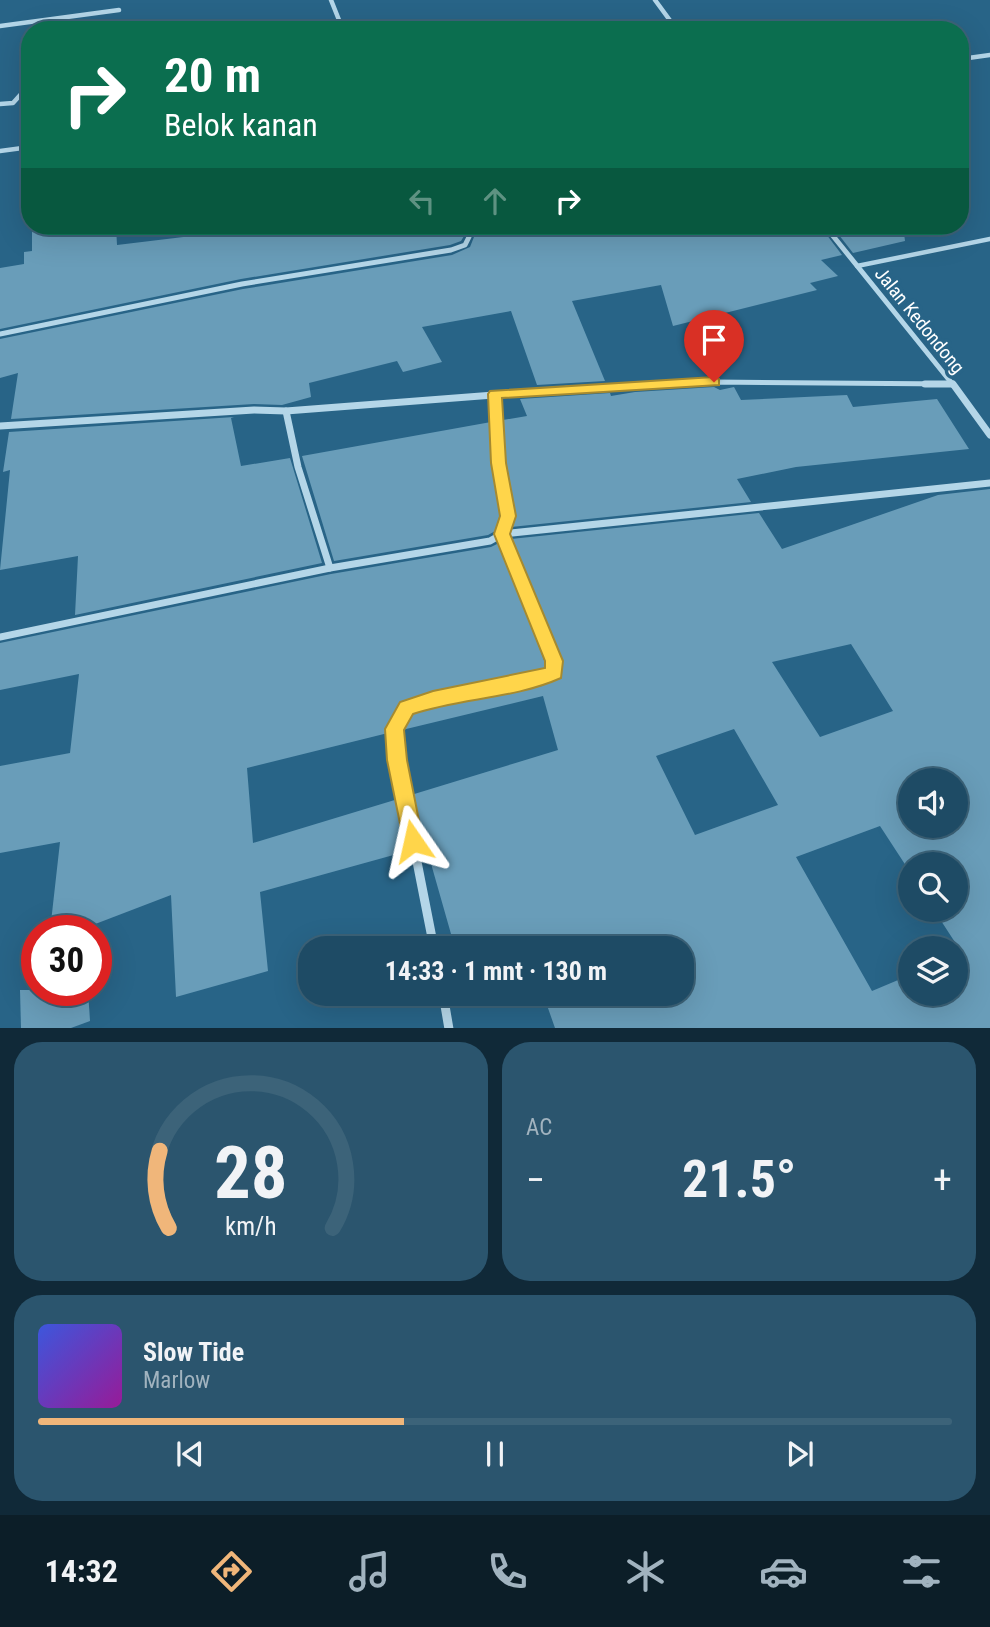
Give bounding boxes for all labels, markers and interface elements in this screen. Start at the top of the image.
text: 20 m [164,47,261,104]
icon: right [49,49,140,140]
text: Belok kanan [164,106,318,144]
icon: left [403,182,441,220]
icon: ahead [476,182,514,220]
icon: right [549,182,587,220]
street label: Jalan Kedondong [870,263,969,378]
pin [684,310,744,382]
icon: arrive [695,321,733,359]
map controls [898,768,968,1006]
button: sound [898,768,968,838]
position arrow [376,804,450,878]
button: search [898,852,968,922]
speed limit sign: 30 [21,915,112,1006]
button: layers [898,936,968,1006]
text: 14:33 · 1 mnt · 130 m [385,956,607,986]
text: AC [526,1114,552,1141]
text: 28 [214,1130,288,1216]
text: 21.5° [682,1149,796,1210]
text: − [526,1158,545,1202]
text: + [933,1158,952,1202]
text: km/h [225,1211,277,1240]
text: Slow Tide [143,1337,244,1367]
text: Marlow [143,1367,210,1394]
icon: previous [171,1435,209,1473]
icon: pause [476,1435,514,1473]
icon: next [781,1435,819,1473]
icon: directions [207,1547,256,1596]
icon: music [345,1547,394,1596]
icon: phone [483,1547,532,1596]
icon: climate [621,1547,670,1596]
icon: car [759,1547,808,1596]
icon: filters [897,1547,946,1596]
text: 14:32 [44,1552,118,1590]

